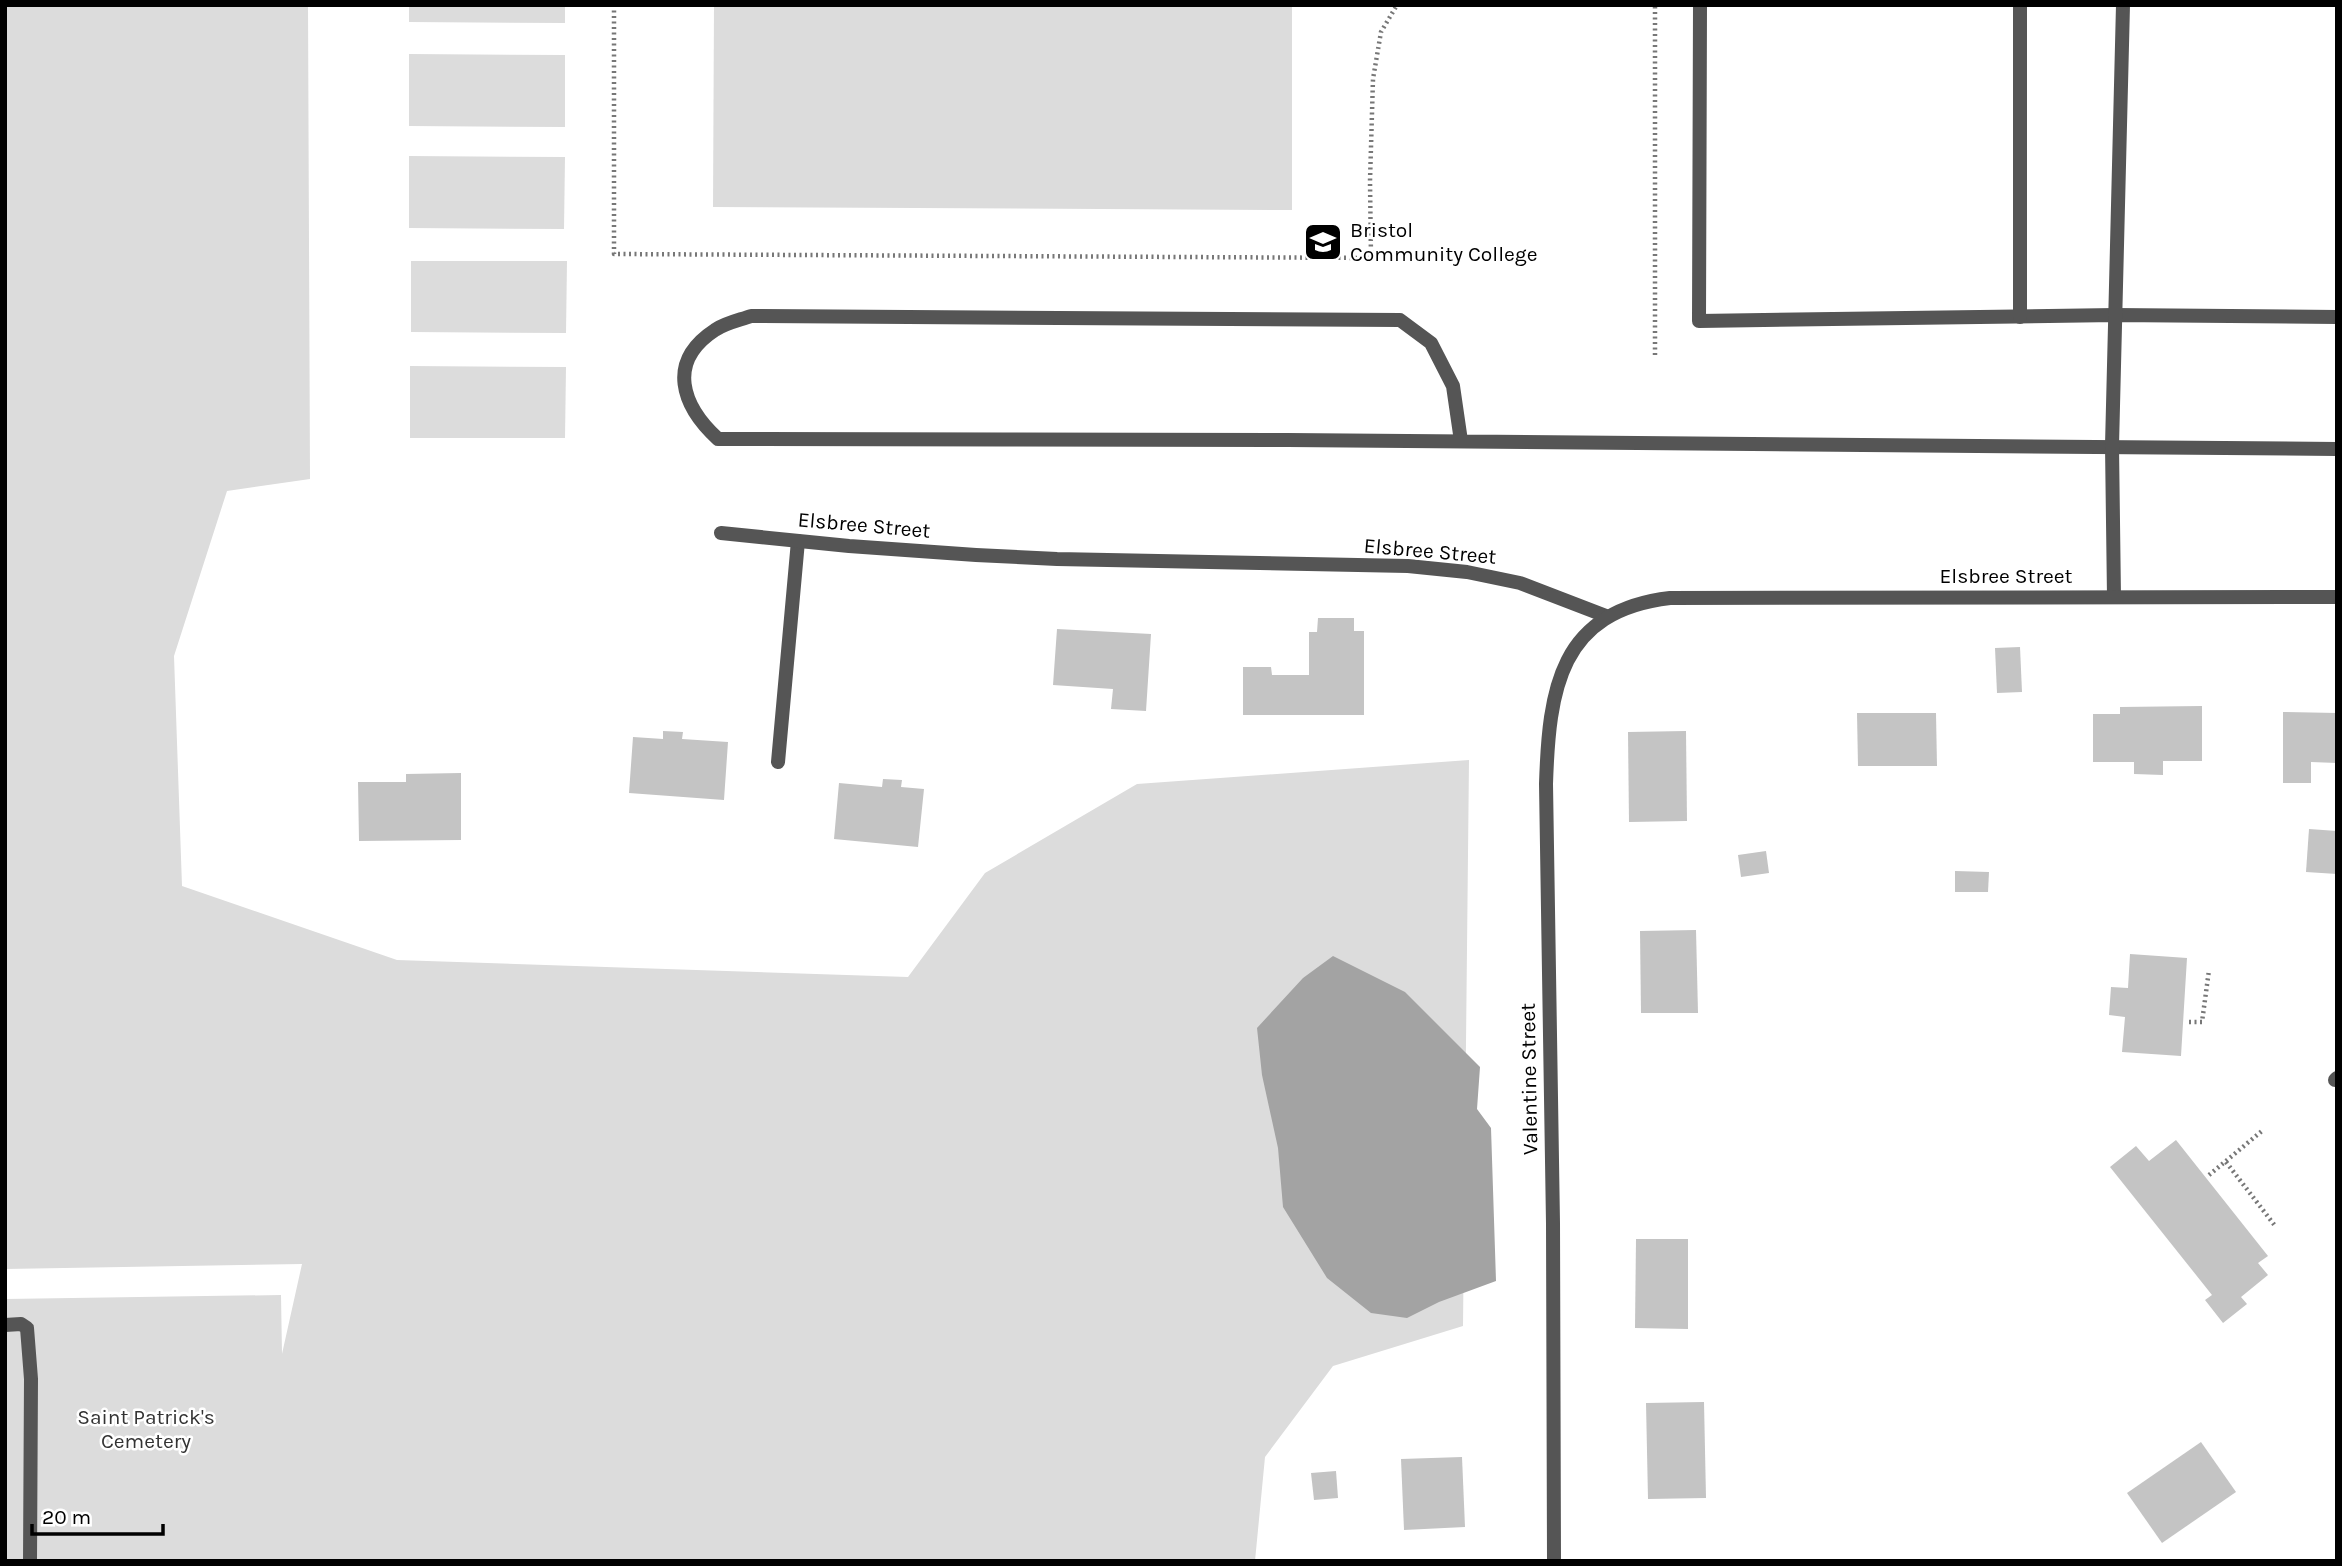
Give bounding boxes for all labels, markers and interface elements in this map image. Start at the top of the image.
place label: Bristol Community College [1350,218,1537,266]
school or university icon: Bristol Community College [1302,221,1344,263]
street label: Elsbree Street [797,507,931,543]
street label: Elsbree Street [1363,533,1497,569]
street label: Elsbree Street [1940,564,2073,588]
street label: Valentine Street [1516,1003,1542,1155]
park label: Saint Patrick's Cemetery [77,1405,215,1453]
scale bar [32,1492,163,1536]
text: 20 m [42,1505,91,1529]

